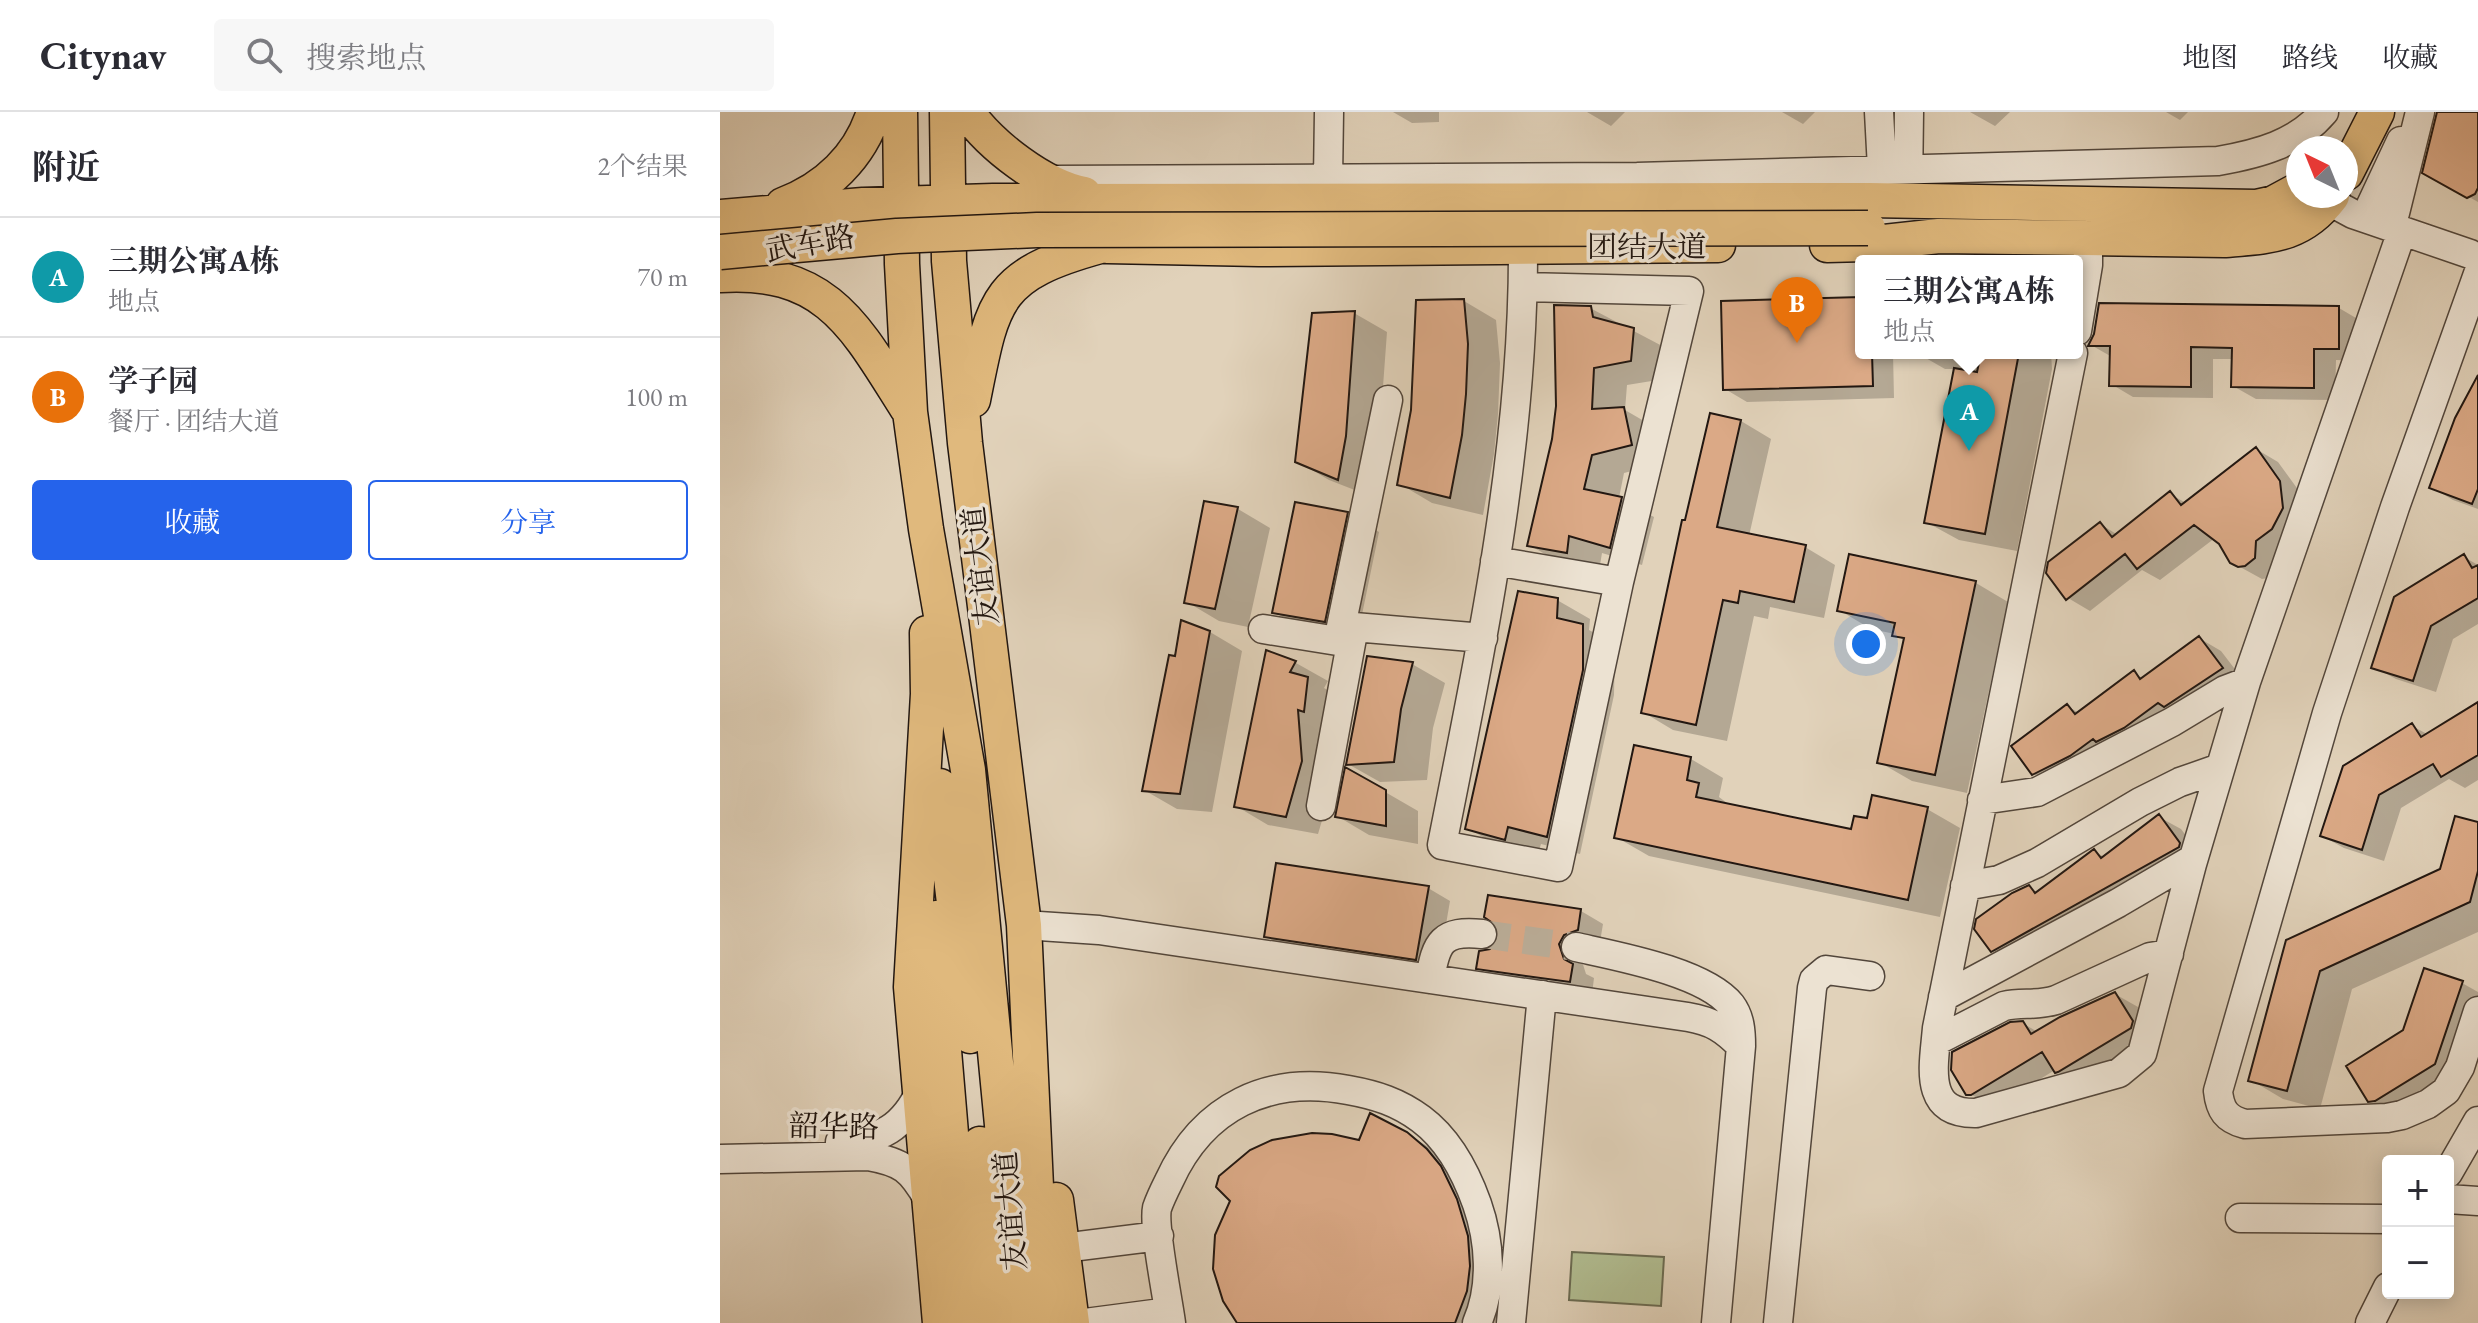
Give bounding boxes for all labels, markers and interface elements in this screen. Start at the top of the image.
search box [214,19,774,91]
text: Citynav [40,31,166,80]
icon: search [242,33,286,77]
text: 搜索地点 [306,38,426,77]
text: 地图 [2182,39,2238,75]
text: 路线 [2282,39,2338,75]
text: 收藏 [2382,39,2438,75]
north arrow [2286,136,2358,208]
text: 附近 [32,145,100,189]
text: 2个结果 [598,149,688,183]
street label: 武车路 [762,216,858,270]
street label: 团结大道 [1587,227,1707,266]
text: 三期公寓A栋 [108,241,280,280]
popup [1855,255,2083,359]
text: A [49,260,67,294]
text: 70 m [638,260,688,294]
text: 三期公寓A栋 [1883,271,2055,310]
pin: B [1771,277,1823,343]
text: 地点 [108,284,160,318]
text: 地点 [1883,314,1935,348]
text: 学子园 [108,361,198,400]
text: B [50,380,66,414]
text: 100 m [625,380,688,414]
pin: A [1943,385,1995,451]
text: 餐厅 · 团结大道 [108,404,280,438]
button: 收藏 [32,480,352,560]
button: 分享 [368,480,688,560]
street label: 友谊大道 [953,504,1007,628]
your location [1846,624,1886,664]
street label: 韶华路 [789,1106,879,1146]
street label: 友谊大道 [985,1150,1035,1272]
map controls [2382,1155,2454,1299]
button: + [2382,1155,2454,1227]
button: − [2382,1227,2454,1299]

